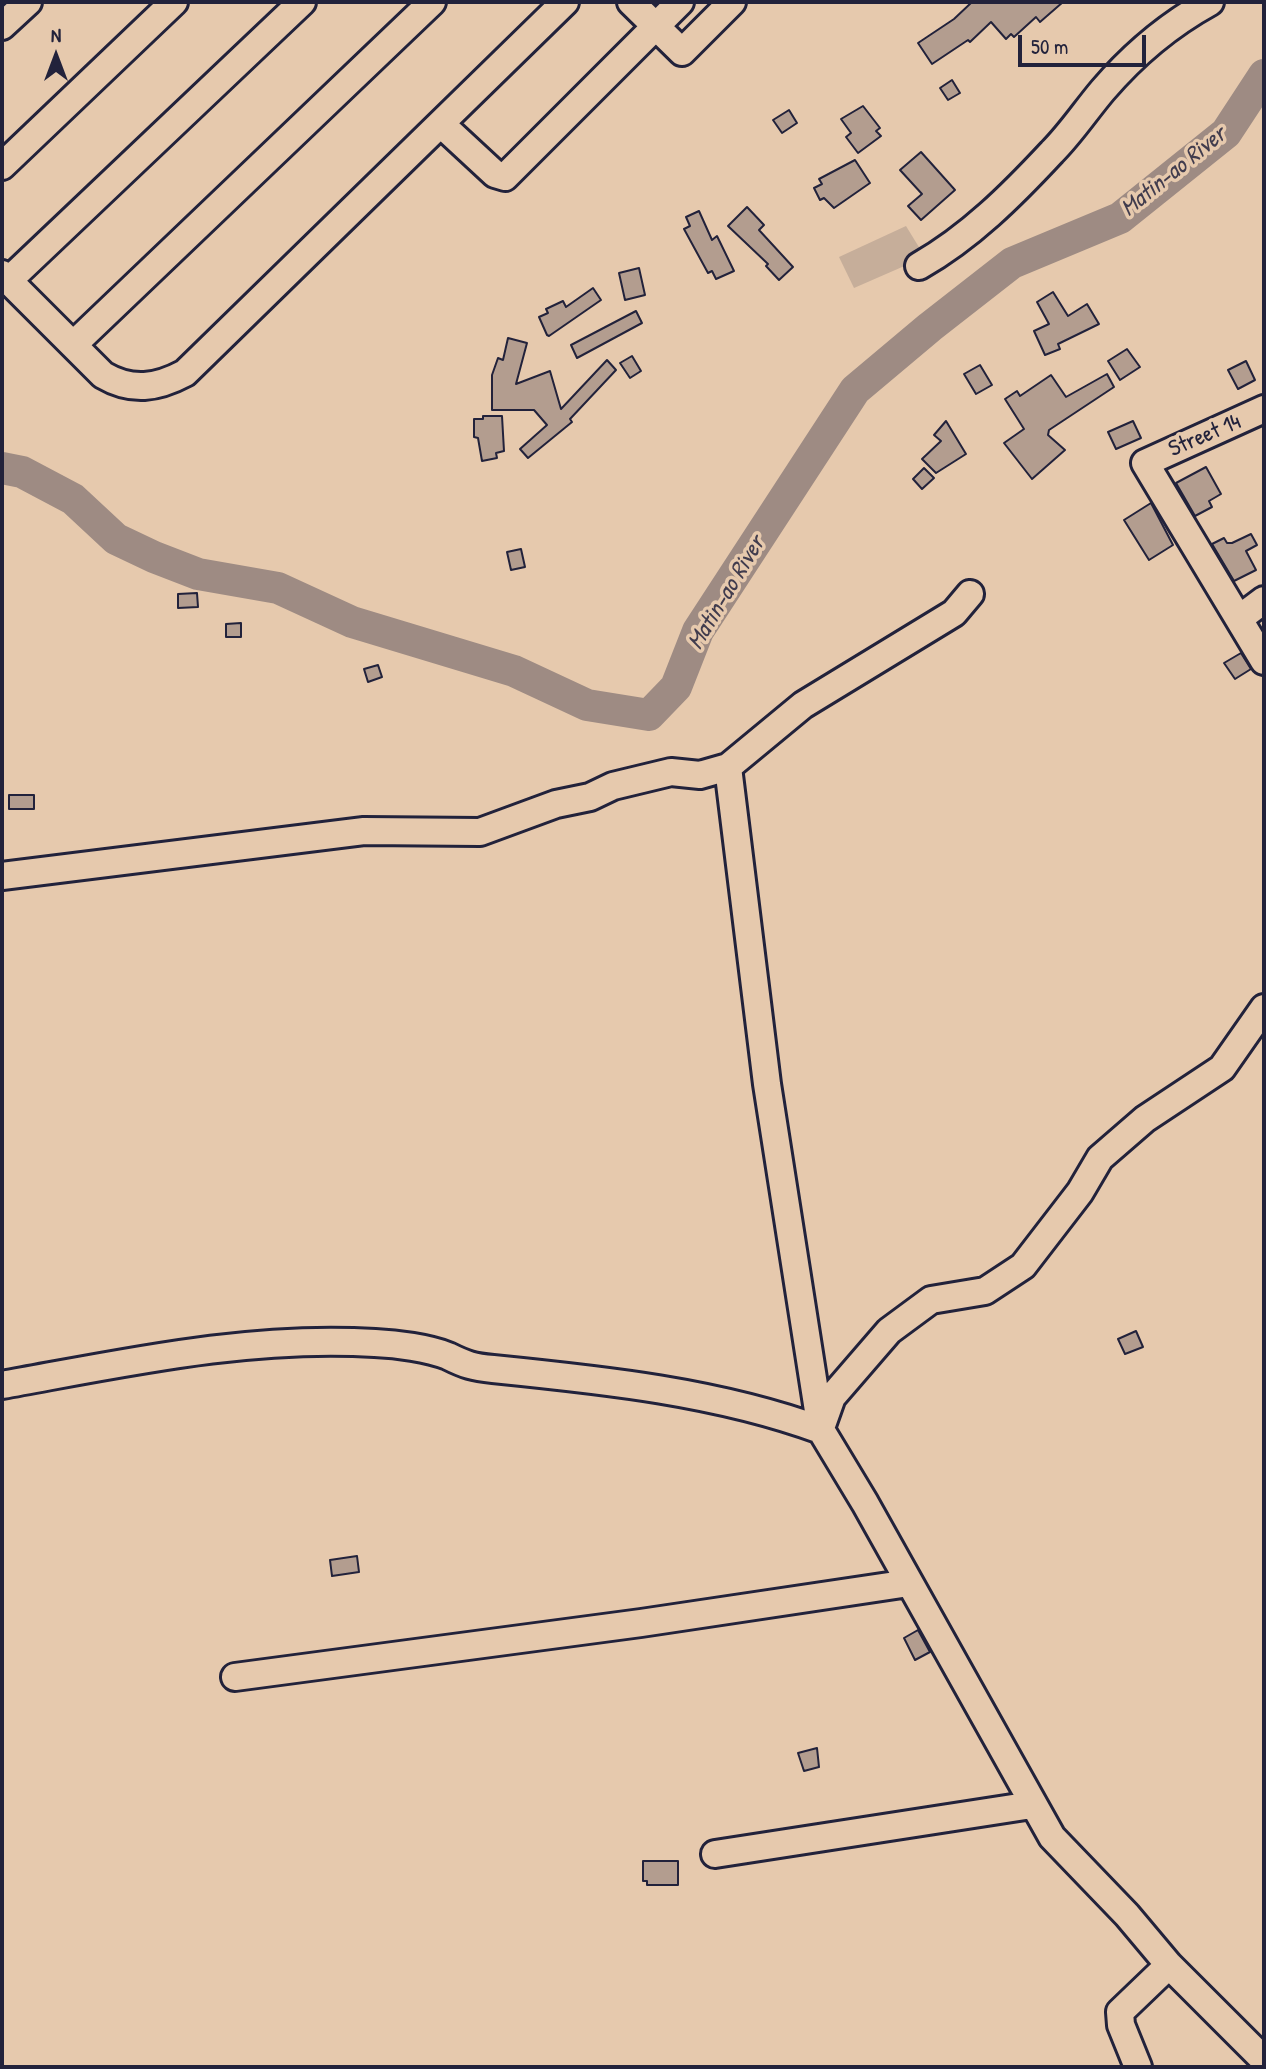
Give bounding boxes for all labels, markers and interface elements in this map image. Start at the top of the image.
north arrow [21,21,91,91]
scale bar [1021,21,1149,65]
text: N [51,22,61,48]
text: 50 m [1031,32,1068,61]
water label: Matin-ao River [1116,121,1232,223]
street label: Street 14 [1165,408,1245,464]
water label: Matin-ao River [682,531,772,655]

